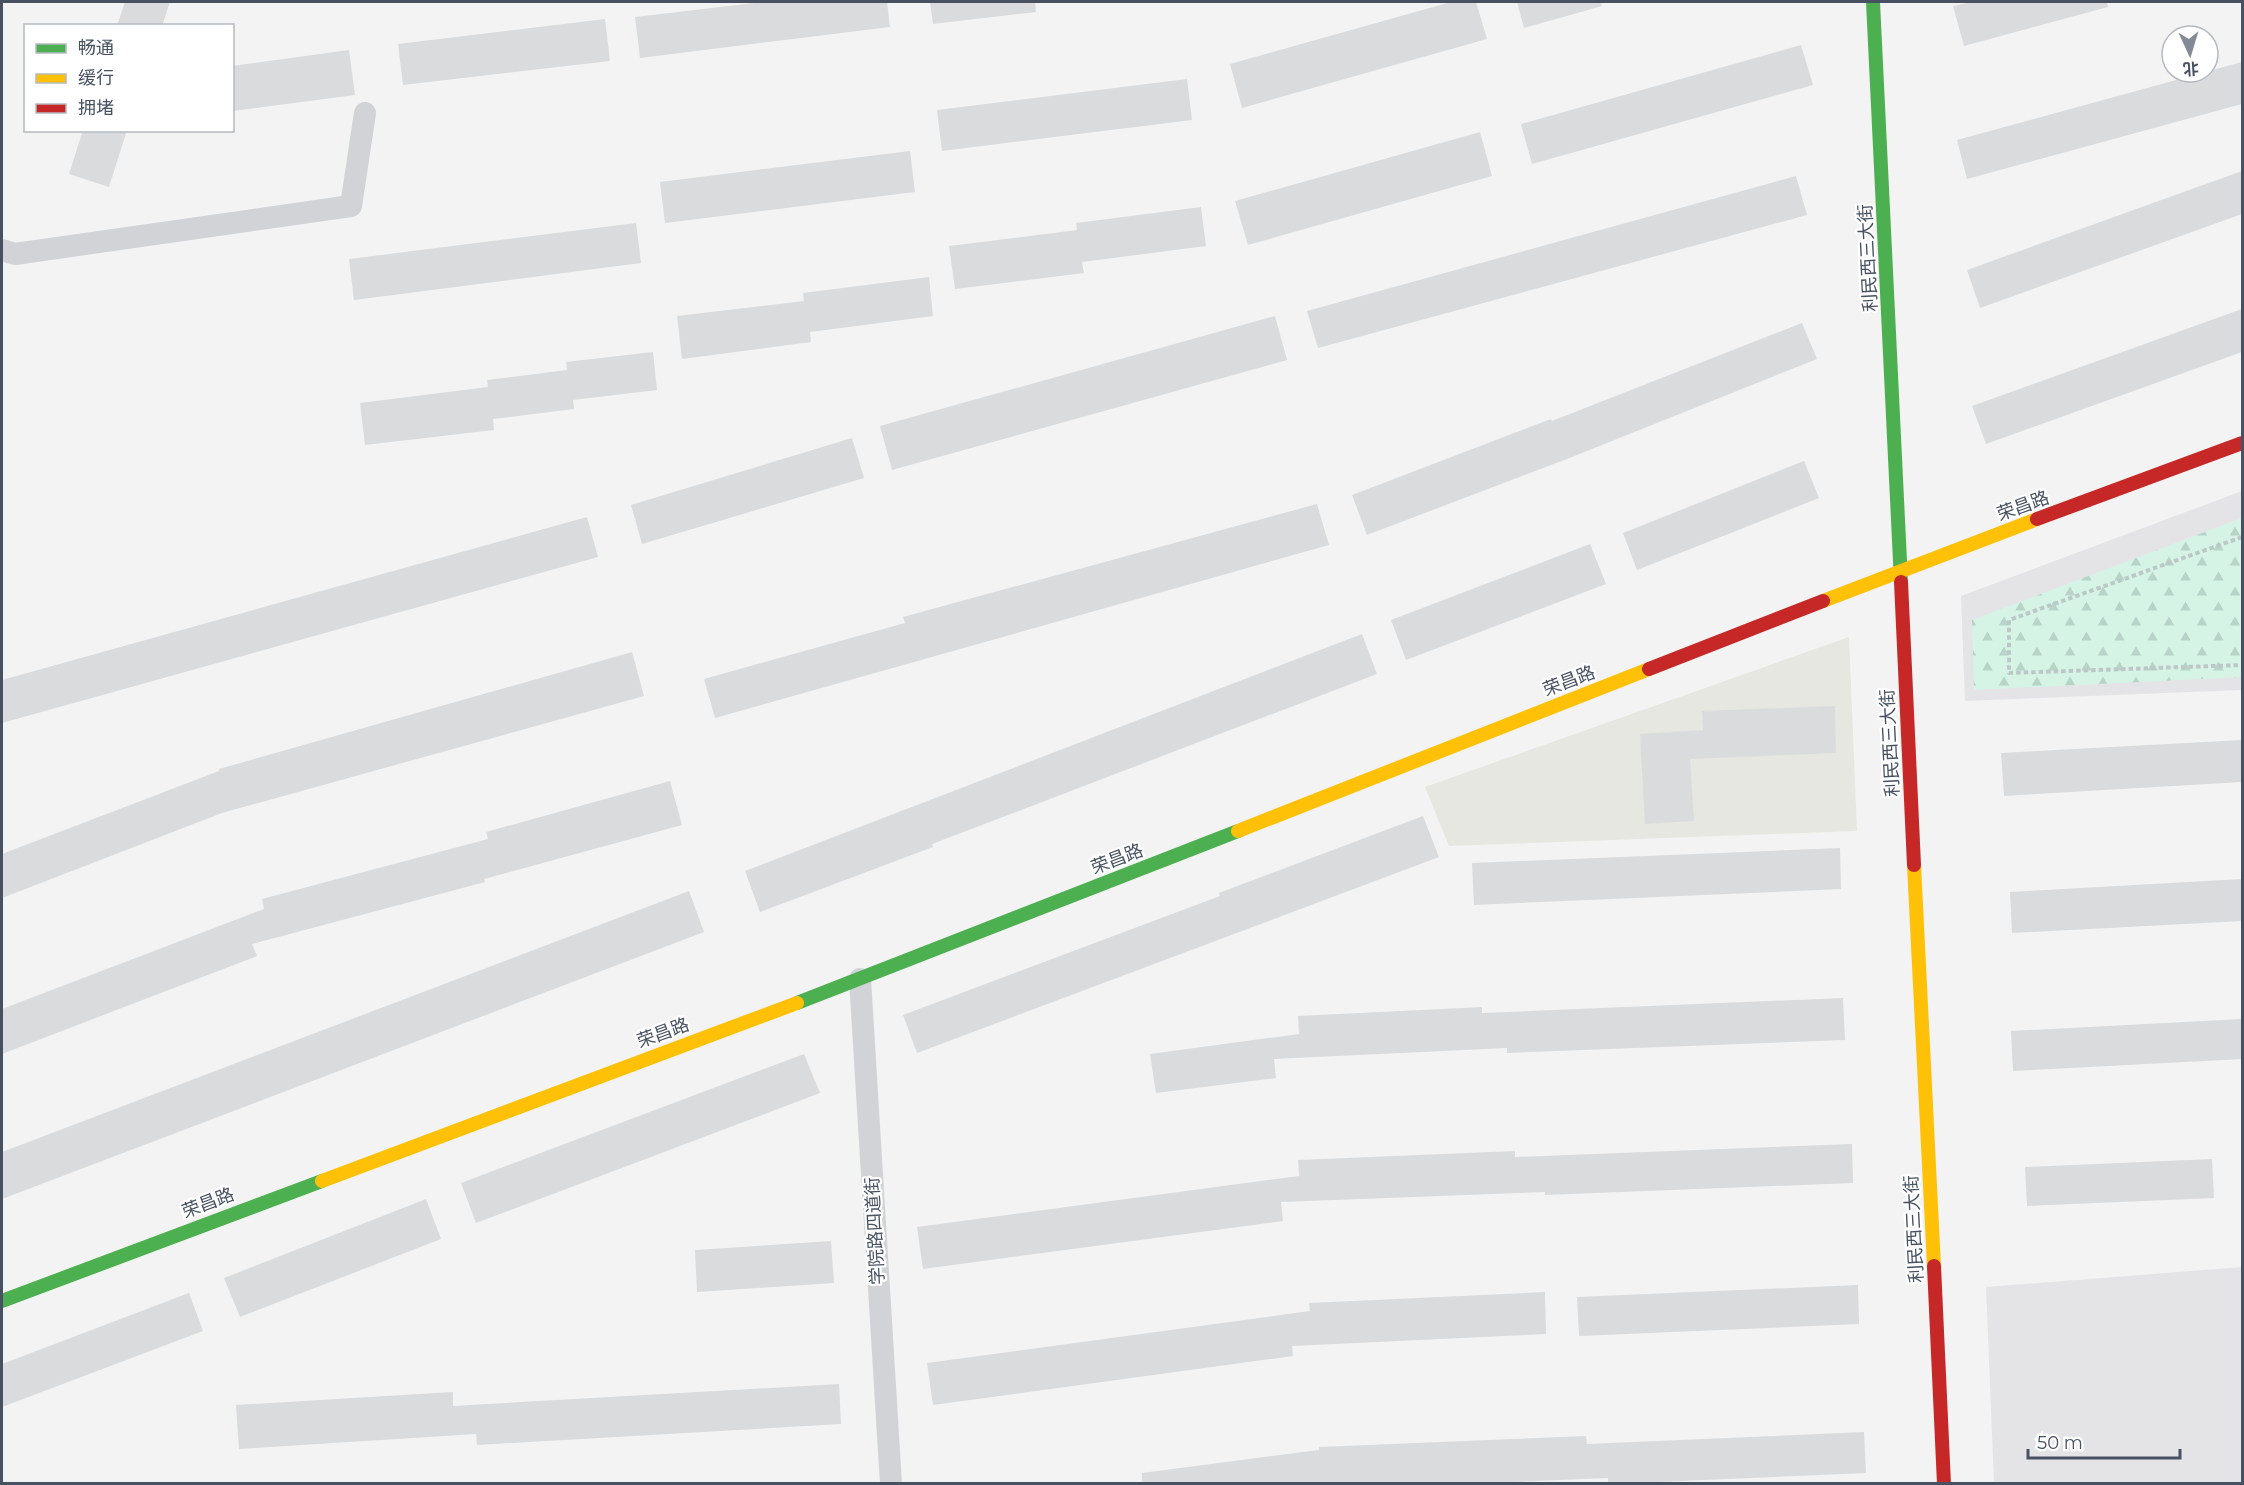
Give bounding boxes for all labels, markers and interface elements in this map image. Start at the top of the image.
legend [24,24,234,132]
north arrow [2160,24,2220,84]
text: 畅通 [78,37,114,59]
text: 北 [2182,58,2200,79]
text: 缓行 [78,67,114,89]
text: 拥堵 [78,97,114,119]
street label: 利民西三大街 [1854,203,1882,313]
street label: 荣昌路 [1994,486,2052,526]
street label: 荣昌路 [1540,661,1598,701]
street label: 利民西三大街 [1876,688,1904,798]
street label: 荣昌路 [1088,839,1146,879]
street label: 荣昌路 [634,1013,692,1053]
street label: 利民西三大街 [1900,1174,1928,1284]
street label: 学院路四道街 [861,1176,889,1286]
street label: 荣昌路 [179,1183,237,1223]
scale bar [2028,1422,2180,1460]
text: 50 m [2037,1432,2083,1454]

